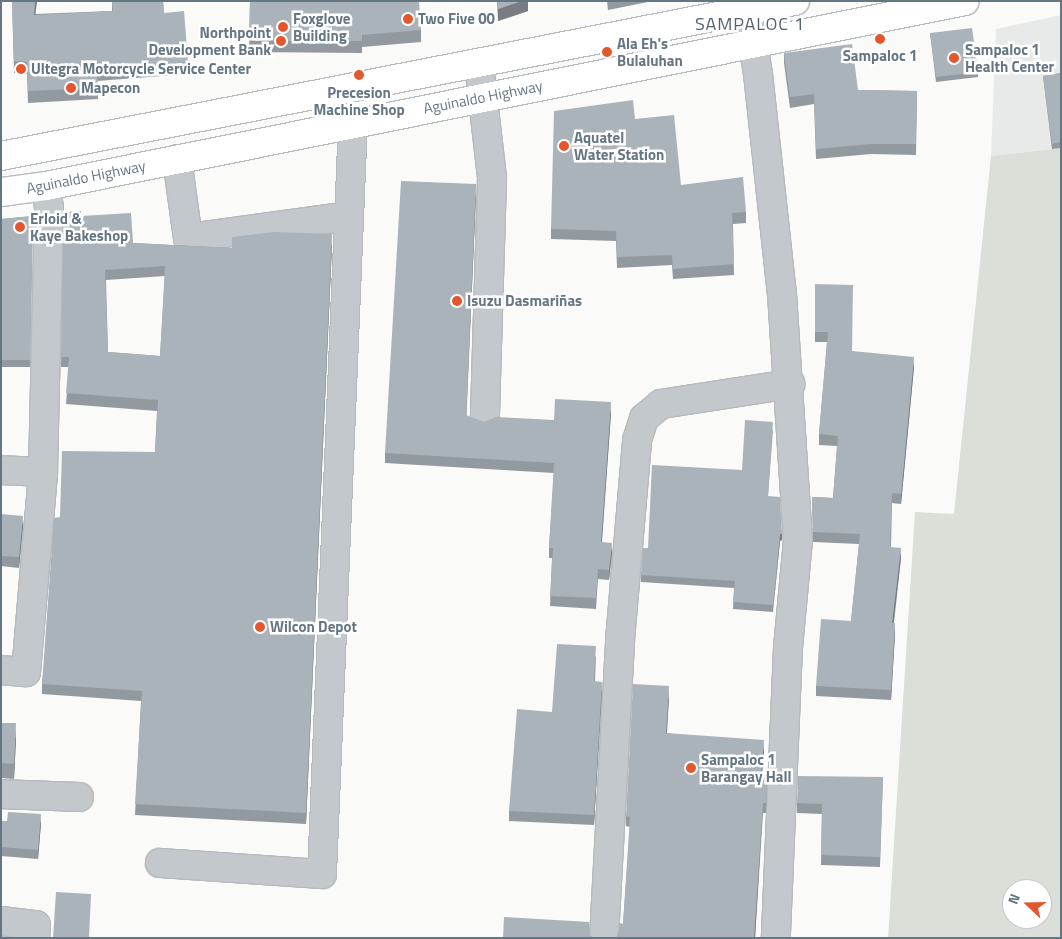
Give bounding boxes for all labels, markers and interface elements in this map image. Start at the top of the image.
place label: Foxglove Building [293,9,350,44]
place label: Two Five 00 [418,10,495,28]
marker: Two Five 00 [402,13,414,25]
district label: SAMPALOC 1 [694,13,806,35]
marker: Foxglove Building [277,21,289,33]
place label: Northpoint Development Bank [149,23,271,58]
marker: Sampaloc 1 [874,33,886,45]
place label: Ala Eh's Bulaluhan [617,34,683,69]
marker: Northpoint Development Bank [275,35,287,47]
place label: Sampaloc 1 Health Center [965,40,1054,75]
marker: Ala Eh's Bulaluhan [601,46,613,58]
place label: Sampaloc 1 [843,47,917,65]
marker: Sampaloc 1 Health Center [947,51,961,65]
place label: Ultegra Motorcycle Service Center [31,60,251,78]
marker: Ultegra Motorcycle Service Center [15,63,27,75]
marker: Precesion Machine Shop [353,69,365,81]
street label: Aguinaldo Highway [422,77,544,117]
place label: Mapecon [81,79,140,97]
marker: Mapecon [65,82,77,94]
place label: Precesion Machine Shop [313,83,405,118]
place label: Aquatel Water Station [574,128,664,163]
marker: Aquatel Water Station [558,140,570,152]
street label: Aguinaldo Highway [25,157,147,197]
place label: Erloid & Kaye Bakeshop [30,209,128,244]
marker: Erloid & Kaye Bakeshop [14,221,26,233]
place label: Isuzu Dasmariñas [467,292,582,310]
marker: Isuzu Dasmariñas [451,295,463,307]
place label: Wilcon Depot [270,618,357,636]
marker: Wilcon Depot [254,621,266,633]
place label: Sampaloc 1 Barangay Hall [701,750,792,785]
marker: Sampaloc 1 Barangay Hall [685,762,697,774]
north arrow [1002,879,1052,929]
text: N [1002,891,1025,907]

